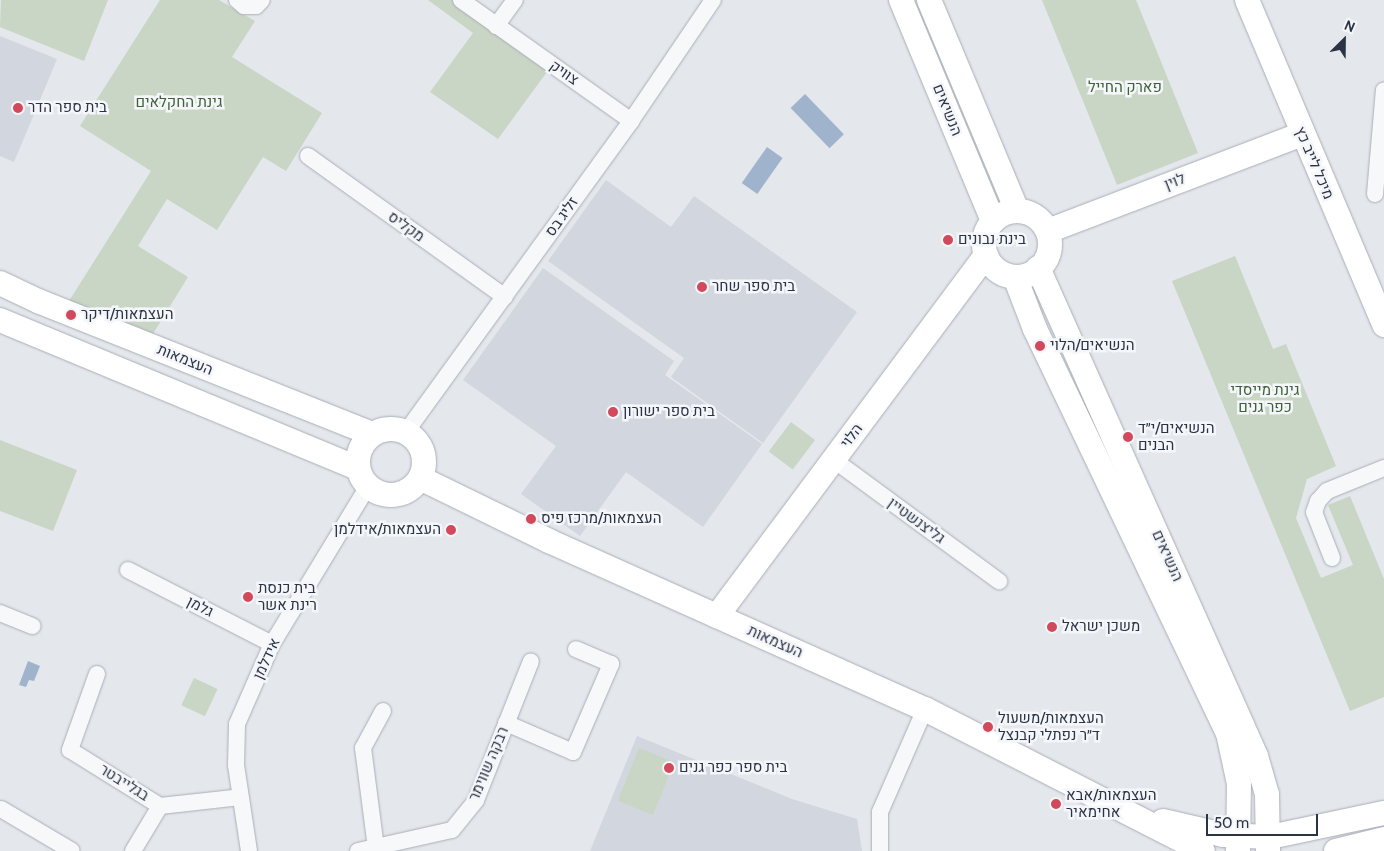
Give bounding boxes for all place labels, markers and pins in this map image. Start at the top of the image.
place label: בית ספר הדר [28,99,107,117]
marker: בית ספר הדר [12,102,24,114]
place label: בינת נבונים [958,231,1026,249]
marker: בינת נבונים [942,234,954,246]
place label: בית ספר שחר [712,278,795,296]
marker: בית ספר שחר [696,281,708,293]
place label: העצמאות/דיקר [81,306,173,324]
marker: העצמאות/דיקר [65,309,77,321]
place label: הנשיאים/הלוי [1050,337,1135,355]
marker: הנשיאים/הלוי [1034,340,1046,352]
place label: בית ספר ישורון [623,403,715,421]
marker: בית ספר ישורון [607,406,619,418]
place label: הנשיאים/י״ד הבנים [1138,419,1214,454]
marker: הנשיאים/י״ד הבנים [1122,431,1134,443]
place label: העצמאות/מרכז פיס [541,510,662,528]
marker: העצמאות/מרכז פיס [525,513,537,525]
place label: העצמאות/אידלמן [334,521,441,539]
marker: העצמאות/אידלמן [445,524,457,536]
place label: בית כנסת רינת אשר [258,579,317,614]
marker: בית כנסת רינת אשר [242,591,254,603]
place label: משכן ישראל [1062,618,1140,636]
marker: משכן ישראל [1046,621,1058,633]
place label: העצמאות/משעול ד״ר נפתלי קבנצל [998,709,1104,744]
marker: העצמאות/משעול ד״ר נפתלי קבנצל [982,721,994,733]
place label: בית ספר כפר גנים [679,759,787,777]
marker: בית ספר כפר גנים [663,762,675,774]
place label: העצמאות/אבא אחימאיר [1066,786,1157,821]
marker: העצמאות/אבא אחימאיר [1050,798,1062,810]

